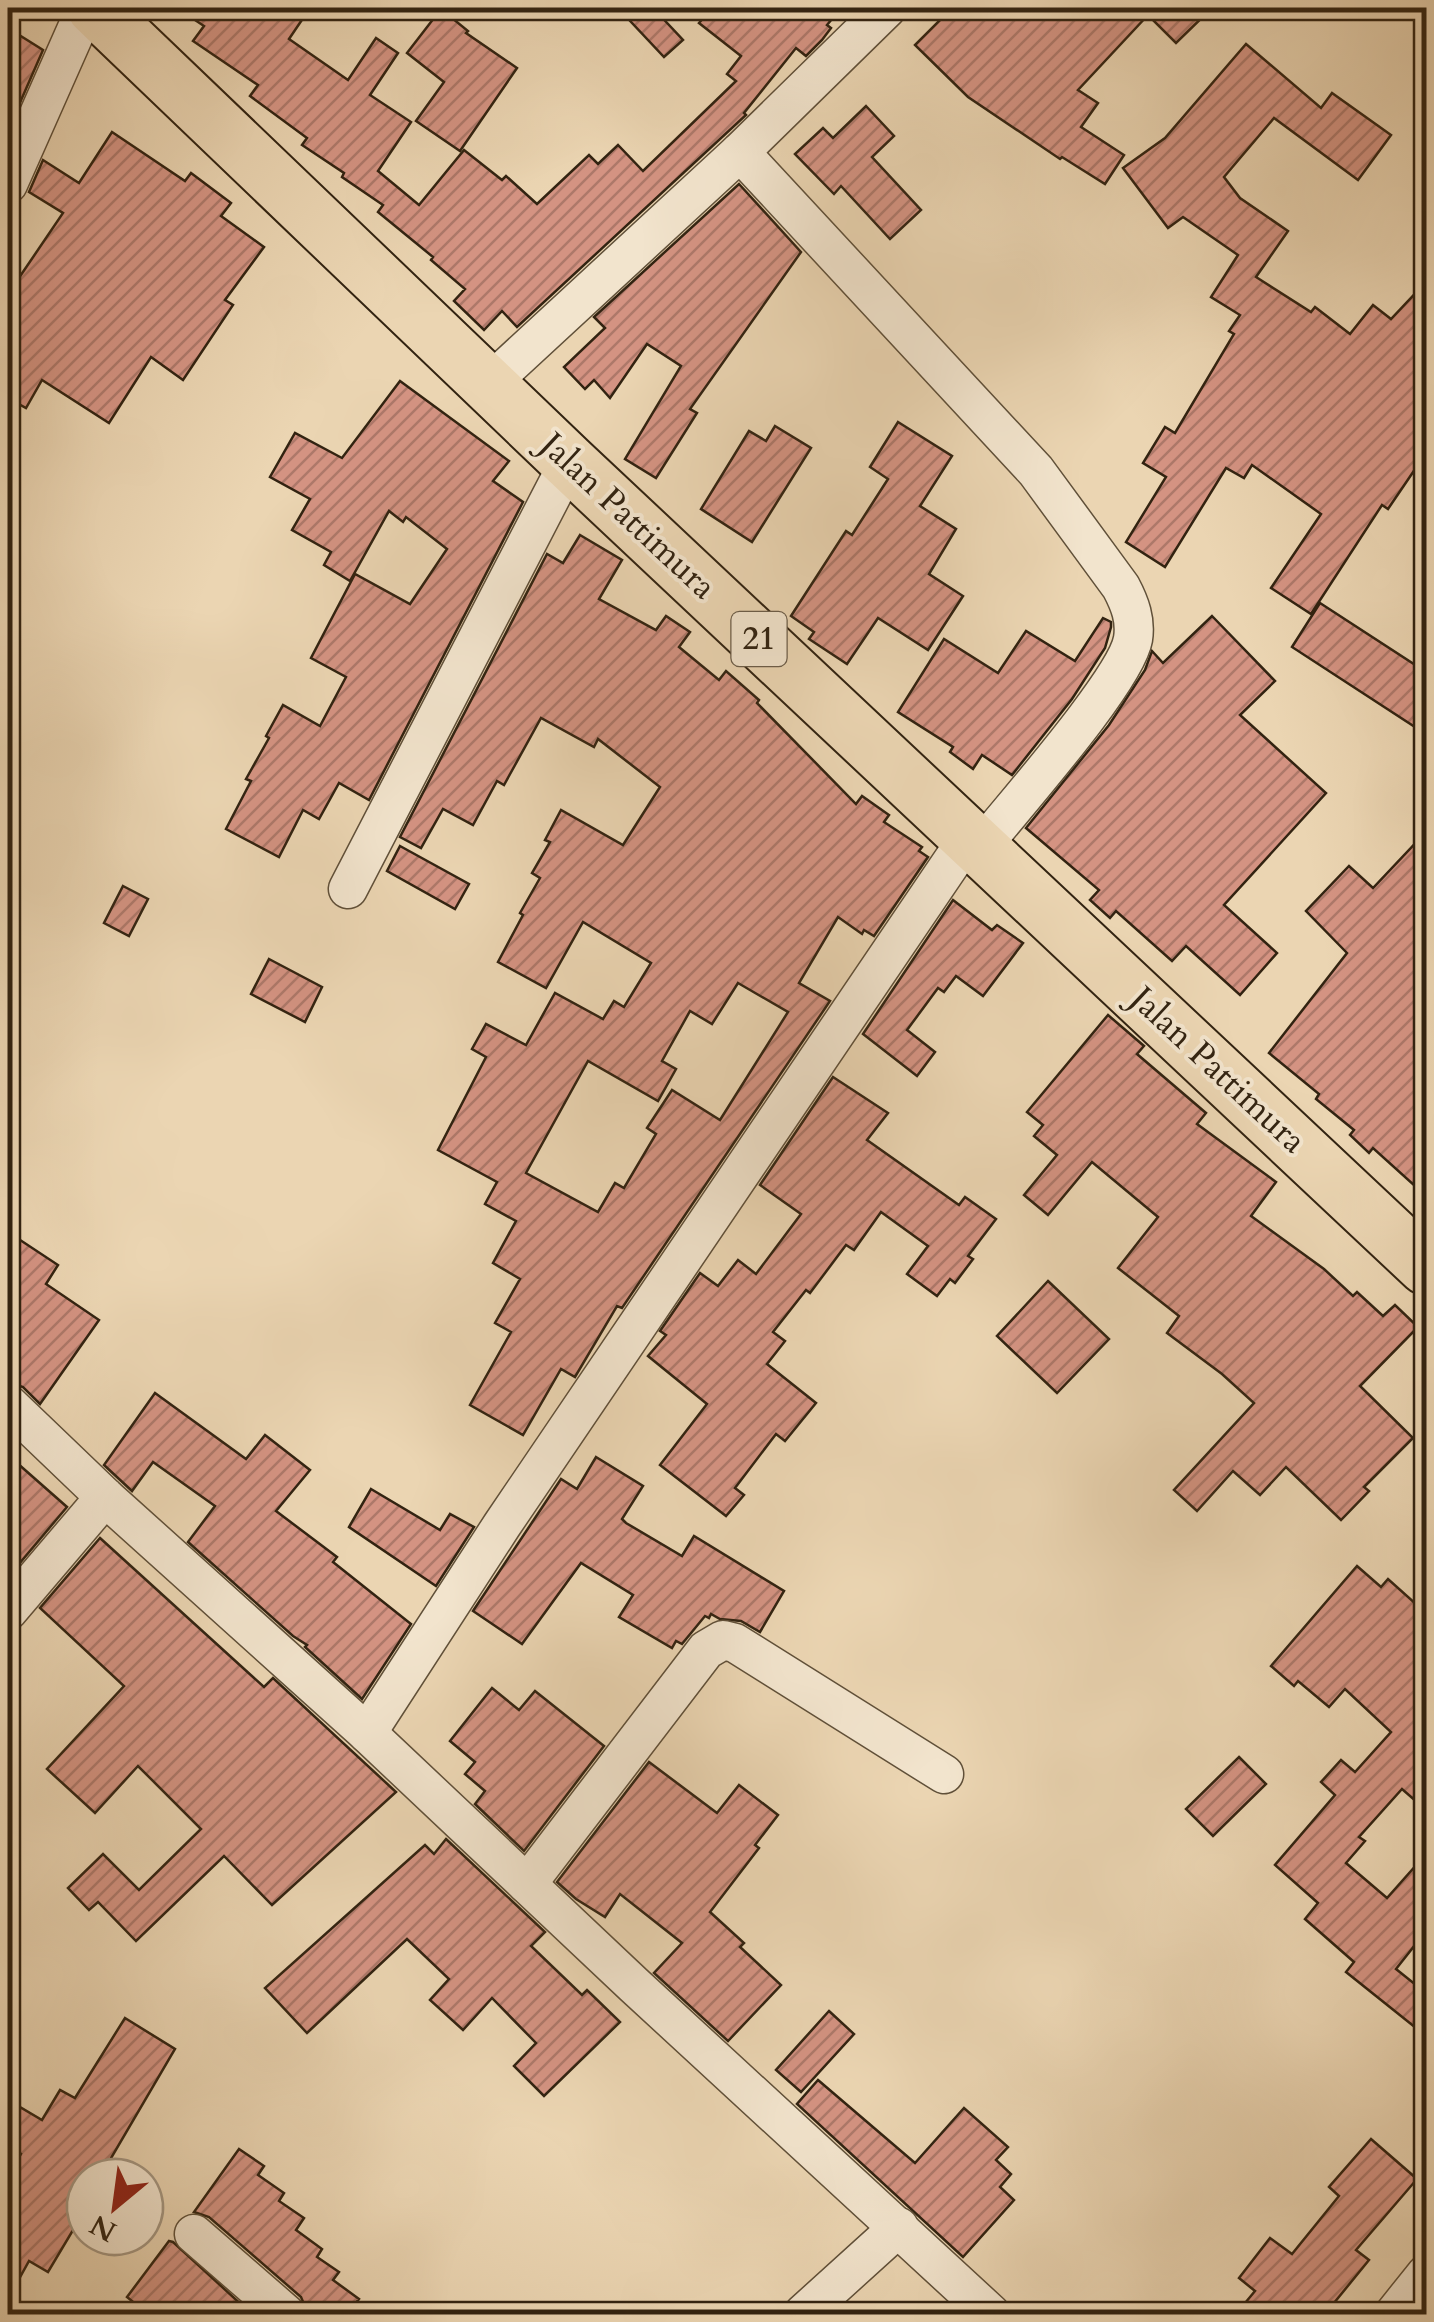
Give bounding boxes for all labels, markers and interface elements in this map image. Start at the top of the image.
street label: Jalan Pattimura [526,418,727,610]
road number: 21 [732,612,786,666]
street label: Jalan Pattimura [1116,972,1317,1164]
north arrow [65,2157,165,2257]
text: N [84,2205,123,2250]

